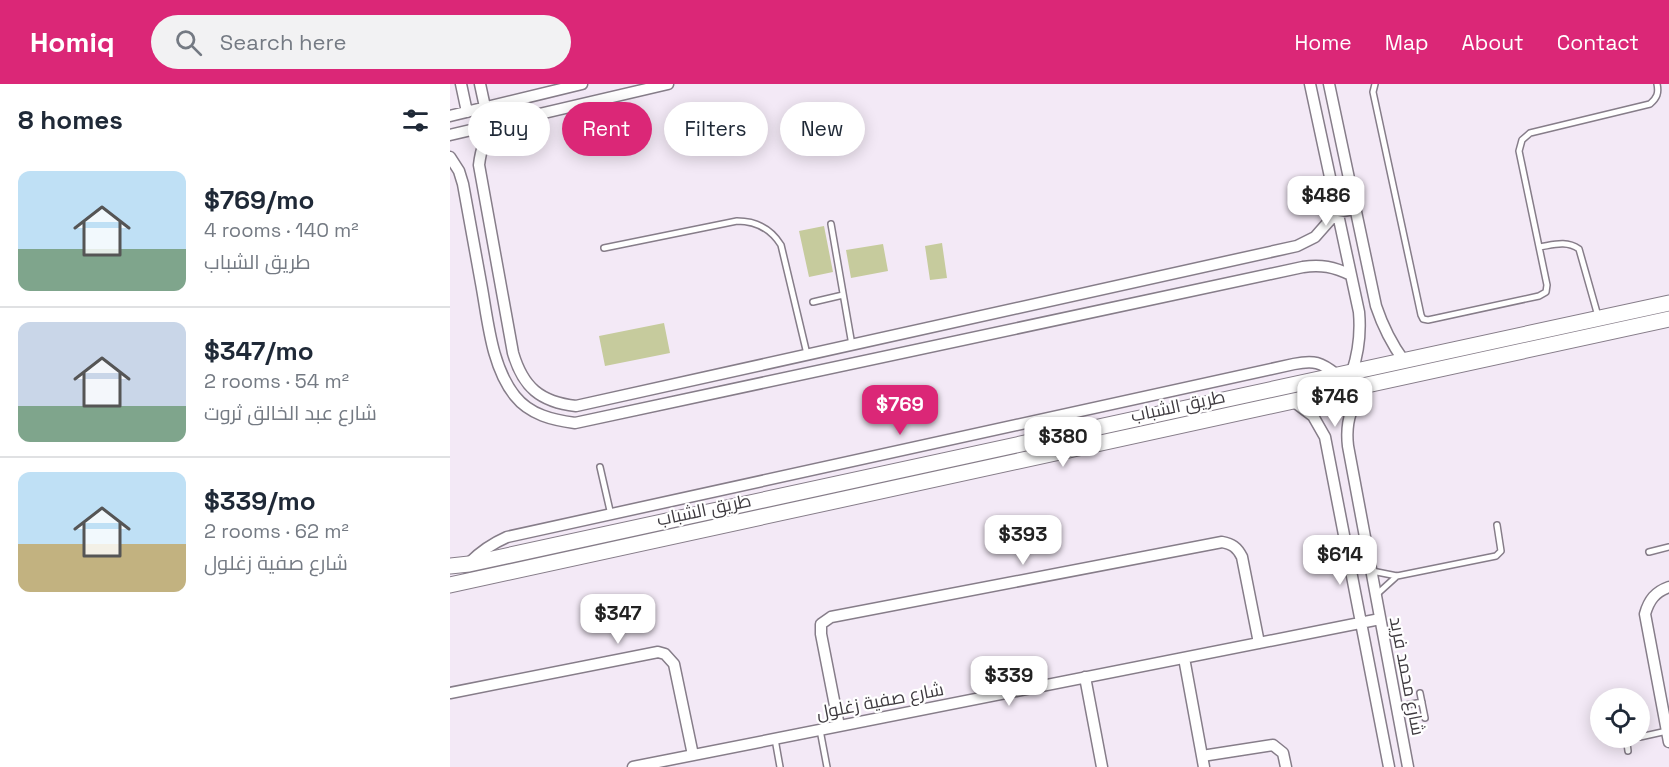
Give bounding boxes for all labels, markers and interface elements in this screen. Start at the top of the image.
search box [151,15,571,69]
text: Homiq [30,24,115,60]
icon: search [172,26,205,59]
text: Search here [220,28,347,56]
text: Home [1294,29,1352,56]
text: Map [1385,29,1429,56]
text: About [1462,29,1524,56]
text: Contact [1557,29,1639,56]
chip: Buy [468,102,550,156]
chip: Rent [562,102,652,156]
chip: Filters [664,102,768,156]
chip: New [780,102,865,156]
text: 8 homes [18,103,123,137]
icon: filters [399,104,432,137]
pin: $486 [1290,176,1362,227]
text: $486 [1301,182,1351,208]
text: $769/mo [204,183,314,217]
icon: home [66,195,138,267]
text: 4 rooms · 140 m² [204,217,359,243]
text: طريق الشباب [204,249,311,275]
text: $347/mo [204,334,314,368]
icon: home [66,346,138,418]
text: 2 rooms · 54 m² [204,368,349,394]
pin: $746 [1299,377,1371,428]
text: $746 [1311,383,1359,409]
street label: طريق الشباب [1129,384,1227,428]
pin: $769 [864,385,936,436]
text: $769 [876,391,924,417]
text: شارع عبد الخالق ثروت [204,400,377,426]
pin: $380 [1027,417,1099,468]
text: $380 [1038,423,1088,449]
text: $339/mo [204,484,316,518]
street label: طريق الشباب [655,488,753,532]
icon: home [66,496,138,568]
pin: $393 [987,515,1059,566]
text: 2 rooms · 62 m² [204,518,349,544]
text: $393 [999,521,1047,547]
pin: $614 [1304,535,1376,586]
text: $614 [1317,541,1363,567]
text: شارع صفية زغلول [204,550,348,576]
pin: $347 [582,594,654,645]
text: $347 [594,600,642,626]
street label: شارع محمد فريد [1384,615,1430,737]
pin: $339 [973,656,1045,707]
text: $339 [985,662,1033,688]
street label: شارع صفية زغلول [814,677,946,725]
map controls [1590,688,1650,748]
button: locate [1590,688,1650,748]

